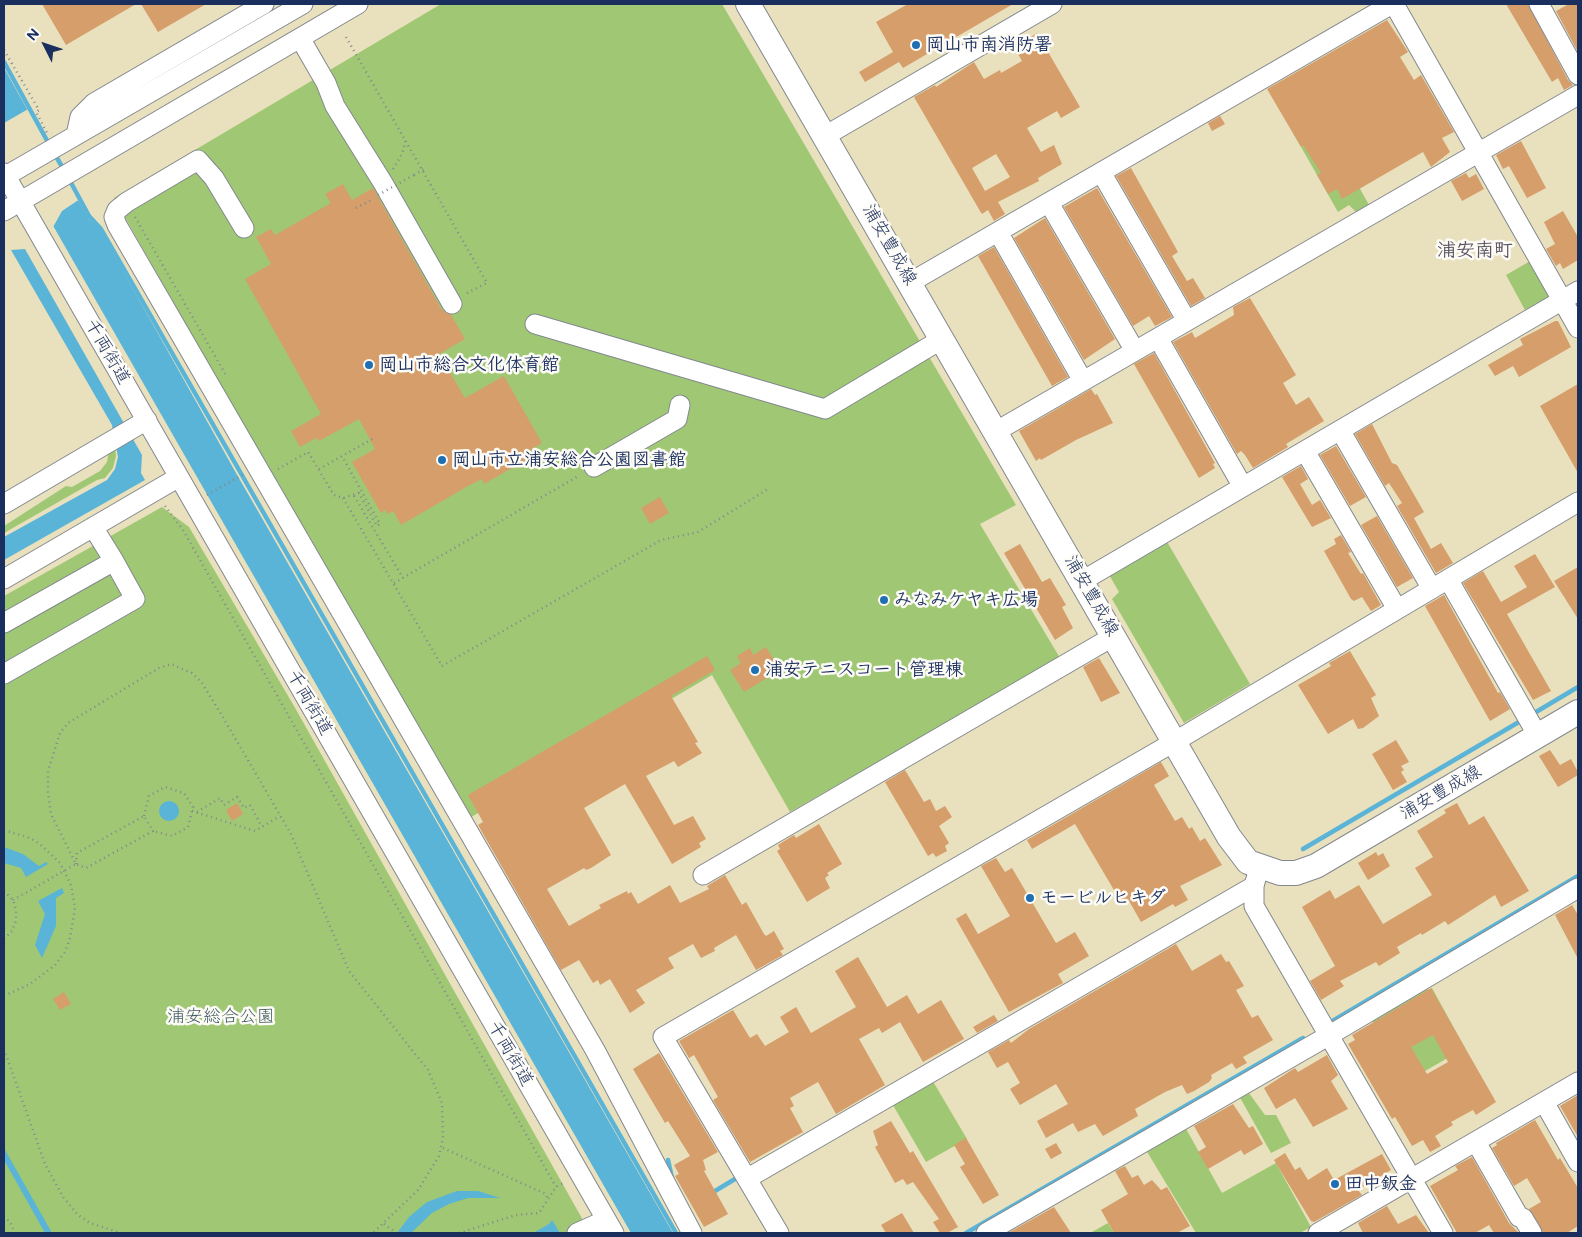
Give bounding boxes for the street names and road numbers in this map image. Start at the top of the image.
street label: 浦安豊成線 [857,201,921,289]
street label: 千両街道 [80,315,134,389]
street label: 浦安豊成線 [1059,552,1123,640]
street label: 千両街道 [282,666,336,740]
street label: 浦安豊成線 [1397,761,1485,825]
street label: 千両街道 [483,1017,537,1091]

